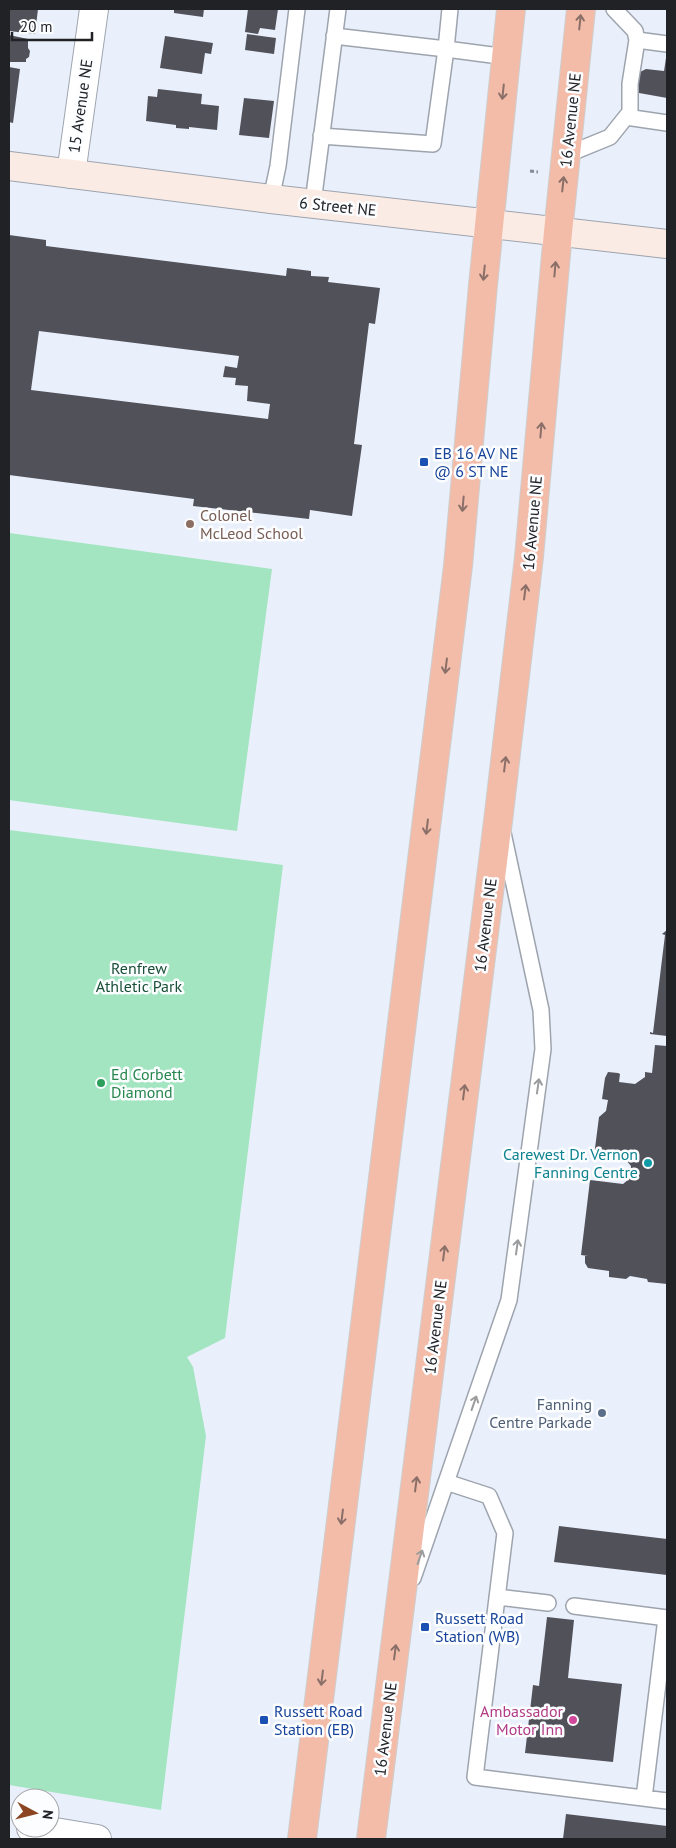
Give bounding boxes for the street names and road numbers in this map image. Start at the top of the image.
street label: 15 Avenue NE [64,58,96,154]
street label: 16 Avenue NE [555,72,585,168]
street label: 6 Street NE [298,192,378,220]
street label: 16 Avenue NE [518,475,546,571]
street label: 16 Avenue NE [469,877,501,973]
street label: 16 Avenue NE [419,1279,451,1375]
street label: 16 Avenue NE [369,1681,401,1777]

